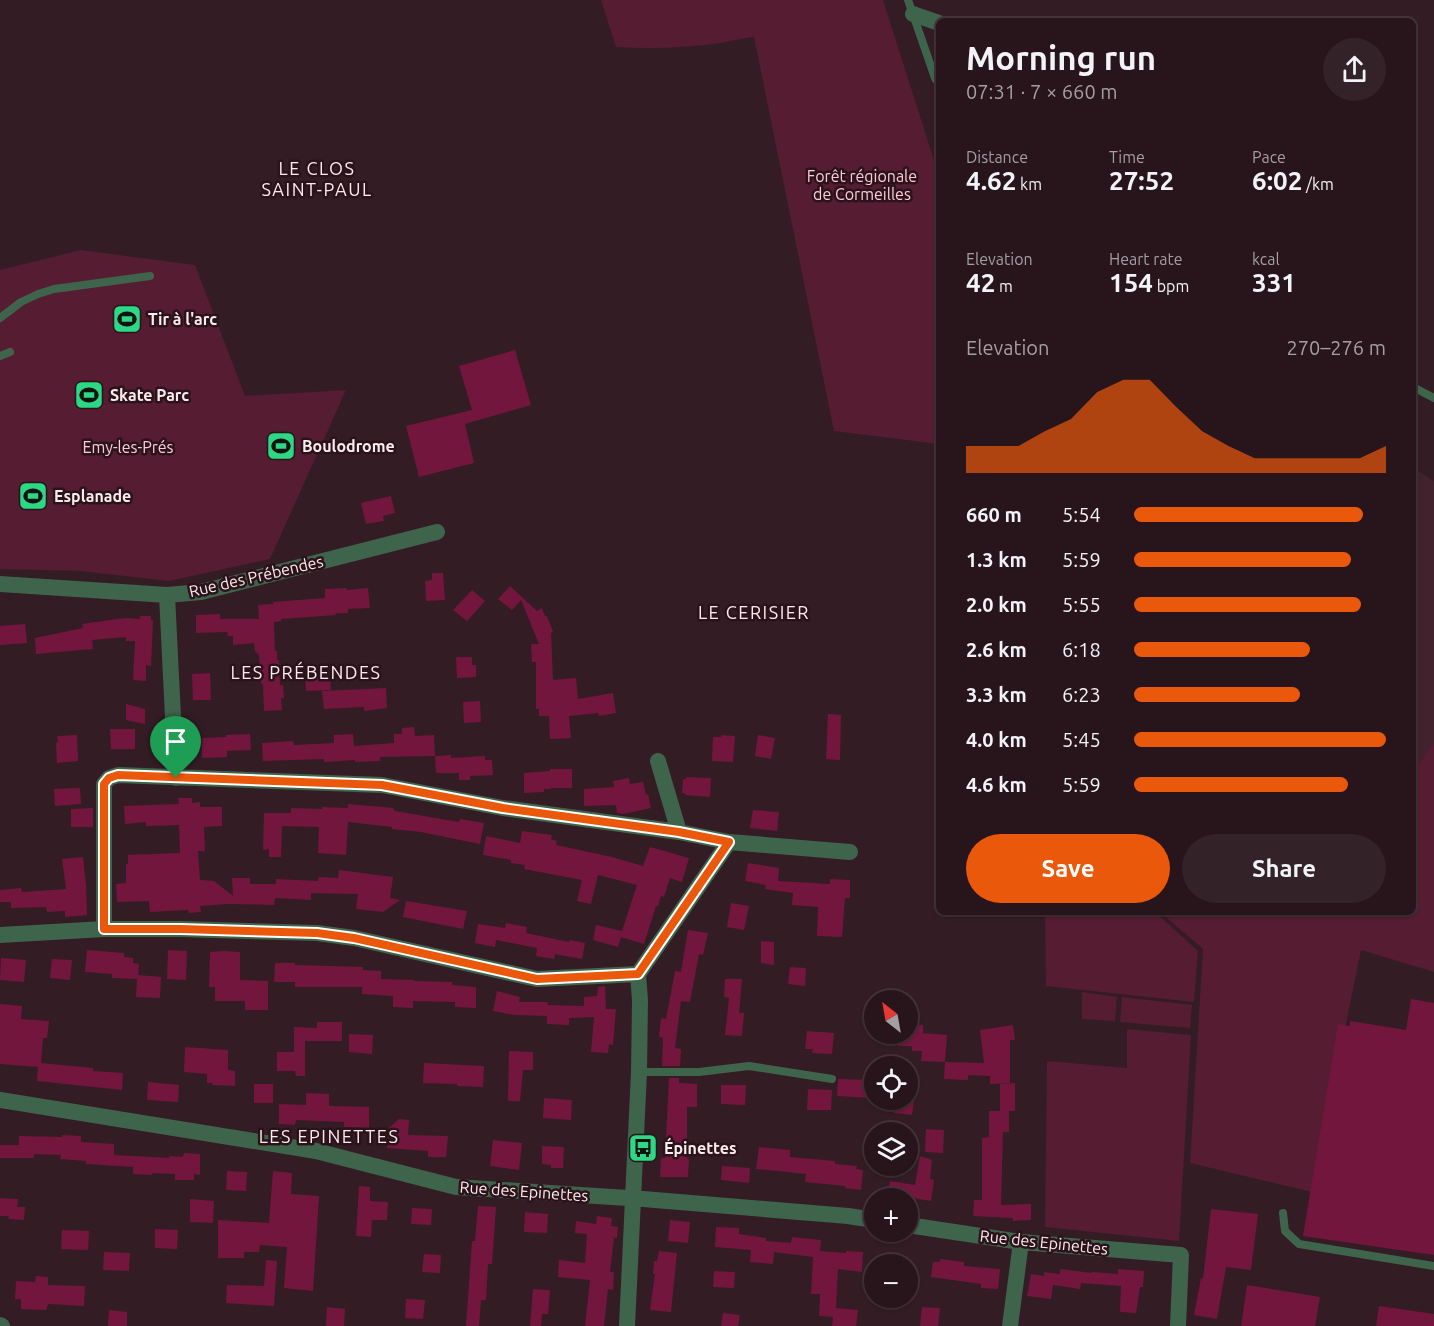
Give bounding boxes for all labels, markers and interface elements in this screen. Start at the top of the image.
button: share [1323,38,1386,101]
text: Morning run [966,39,1156,76]
text: 07:31 · 7 × 660 m [966,80,1118,103]
text: Distance [966,148,1028,166]
text: Time [1109,148,1145,166]
text: Pace [1252,148,1286,166]
district label: LE CLOS SAINT-PAUL [261,158,373,199]
text: 4.62 [966,166,1016,195]
text: 27:52 [1109,166,1174,195]
text: 6:02 [1252,166,1302,195]
park label: Forêt régionale de Cormeilles [807,167,917,203]
text: km [1016,175,1042,193]
text: /km [1302,175,1334,193]
text: Elevation [966,250,1033,268]
text: Heart rate [1109,250,1183,268]
text: kcal [1252,250,1280,268]
text: 42 [966,268,995,297]
text: 154 [1109,268,1153,297]
text: 331 [1252,268,1296,297]
text: m [995,277,1013,295]
text: bpm [1153,277,1189,295]
sports icon: Tir à l'arc [111,303,143,335]
place label: Tir à l'arc [148,310,217,328]
text: Elevation [966,336,1049,359]
text: 270–276 m [1287,336,1386,359]
sports icon: Skate Parc [73,379,105,411]
place label: Skate Parc [110,386,189,404]
sports icon: Boulodrome [265,430,297,462]
place label: Boulodrome [302,437,395,455]
park label: Emy-les-Prés [82,438,174,456]
sports icon: Esplanade [17,480,49,512]
place label: Esplanade [54,487,131,505]
text: 660 m [966,503,1022,526]
text: 5:54 [1062,503,1101,526]
text: 1.3 km [966,548,1027,571]
text: 5:59 [1062,548,1101,571]
street label: Rue des Prébendes [187,552,325,600]
text: 2.0 km [966,593,1027,616]
text: 5:55 [1062,593,1101,616]
district label: LE CERISIER [698,602,810,622]
text: 2.6 km [966,638,1027,661]
text: 6:18 [1062,638,1101,661]
district label: LES PRÉBENDES [230,661,382,682]
text: 3.3 km [966,683,1027,706]
text: 6:23 [1062,683,1101,706]
pin [150,716,201,778]
icon: arrive [159,725,192,758]
text: 4.0 km [966,728,1027,751]
text: 5:45 [1062,728,1101,751]
text: 4.6 km [966,773,1027,796]
text: 5:59 [1062,773,1101,796]
button: Save [966,834,1170,903]
button: Share [1182,834,1386,903]
north arrow [864,990,918,1044]
map controls [864,990,918,1308]
button: locate [864,1056,918,1110]
button: layers [864,1122,918,1176]
district label: LES EPINETTES [259,1126,399,1146]
bus stop icon: Épinettes [627,1132,659,1164]
place label: Épinettes [664,1137,736,1157]
street label: Rue des Epinettes [459,1178,589,1204]
button: + [864,1188,918,1242]
street label: Rue des Epinettes [979,1226,1109,1258]
button: − [864,1254,918,1308]

